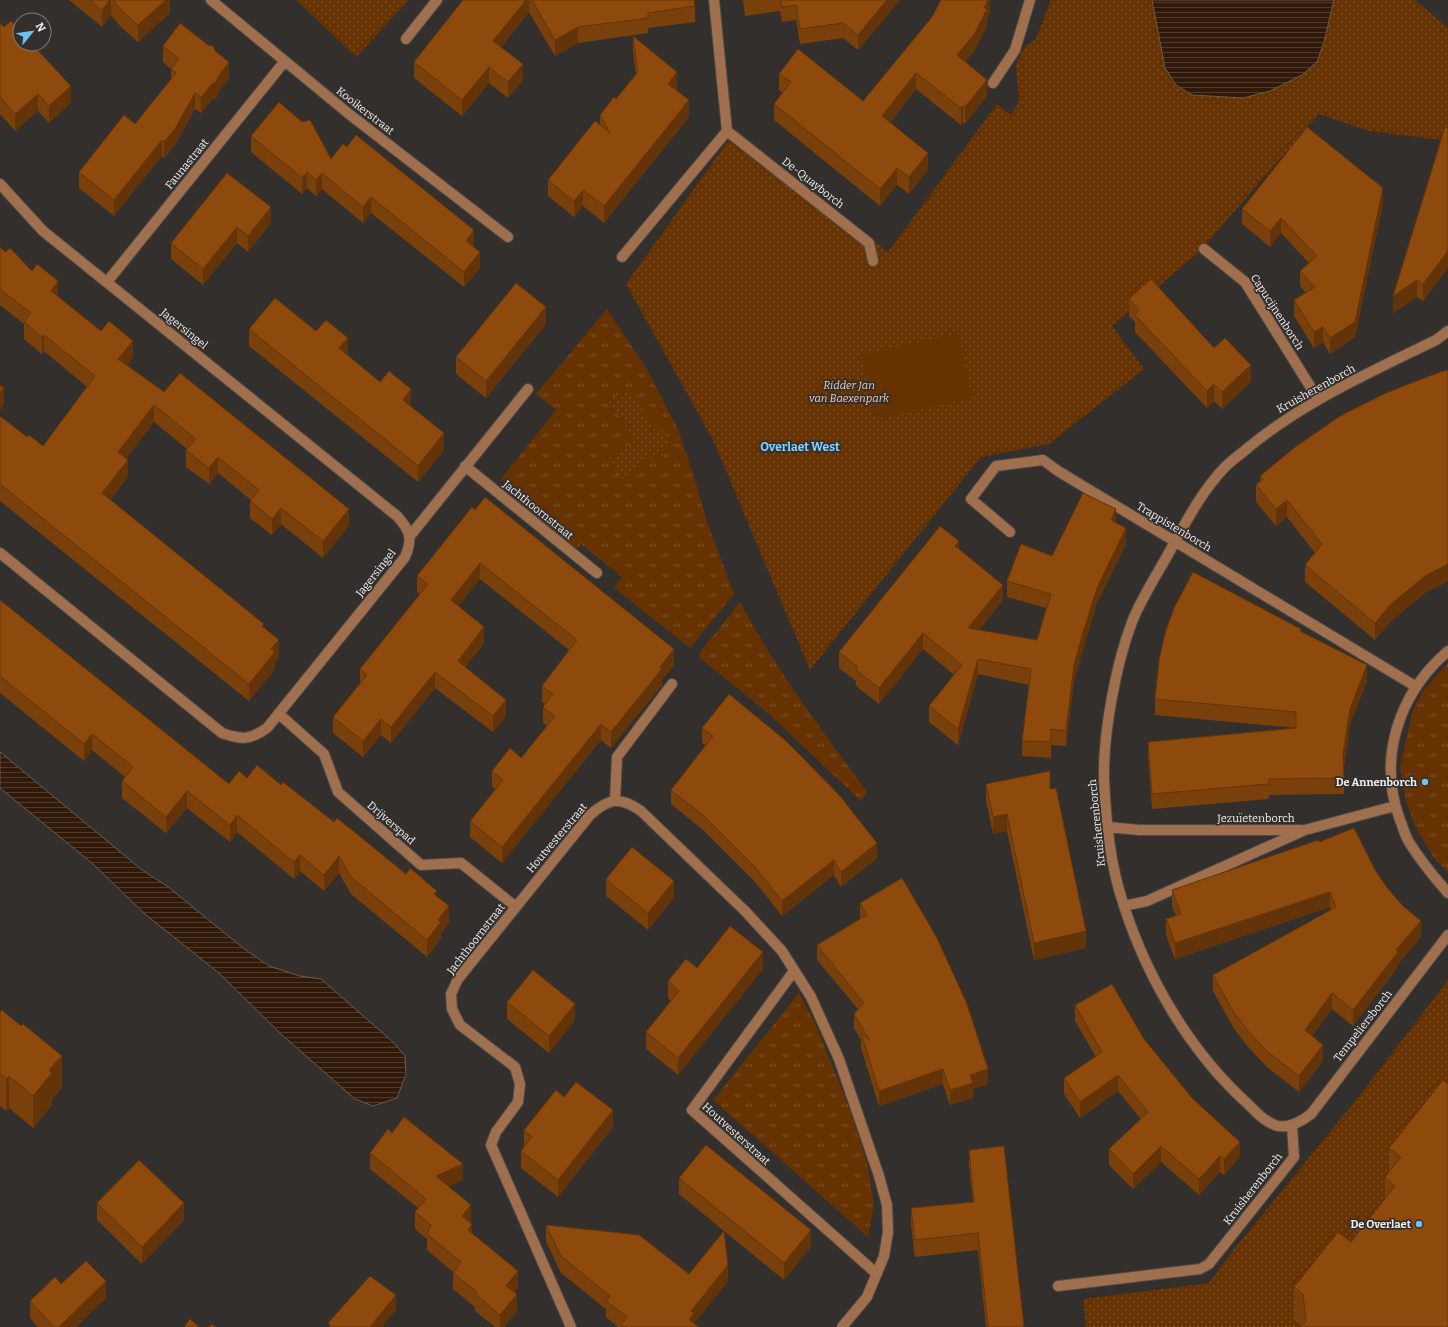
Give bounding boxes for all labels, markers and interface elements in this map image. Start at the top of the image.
north arrow [12,12,52,52]
text: N [33,21,48,35]
street label: Kooikerstraat [334,84,396,138]
street label: Faunastraat [163,136,211,192]
street label: De-Quayborch [779,155,847,211]
street label: Capucijnenborch [1248,272,1306,352]
street label: Jagersingel [157,305,210,352]
street label: Kruisherenborch [1274,362,1358,416]
park label: Ridder Jan van Baexenpark [809,379,890,405]
district label: Overlaet West [760,440,840,454]
street label: Jachthoornstraat [500,477,576,542]
street label: Trappistenborch [1134,500,1214,554]
street label: Jagersingel [353,547,399,600]
place label: De Annenborch [1336,776,1417,789]
marker: De Annenborch [1420,777,1430,787]
street label: Kruisherenborch [1086,779,1108,867]
street label: Drijverspad [364,799,418,848]
street label: Houtvesterstraat [524,801,590,875]
street label: Jezuïetenborch [1216,812,1295,825]
street label: Jachthoornstraat [444,901,508,978]
street label: Tempeliersborch [1331,988,1395,1064]
street label: Houtvesterstraat [699,1100,773,1168]
street label: Kruisherenborch [1221,1150,1285,1228]
place label: De Overlaet [1350,1218,1412,1231]
marker: De Overlaet [1414,1219,1424,1229]

